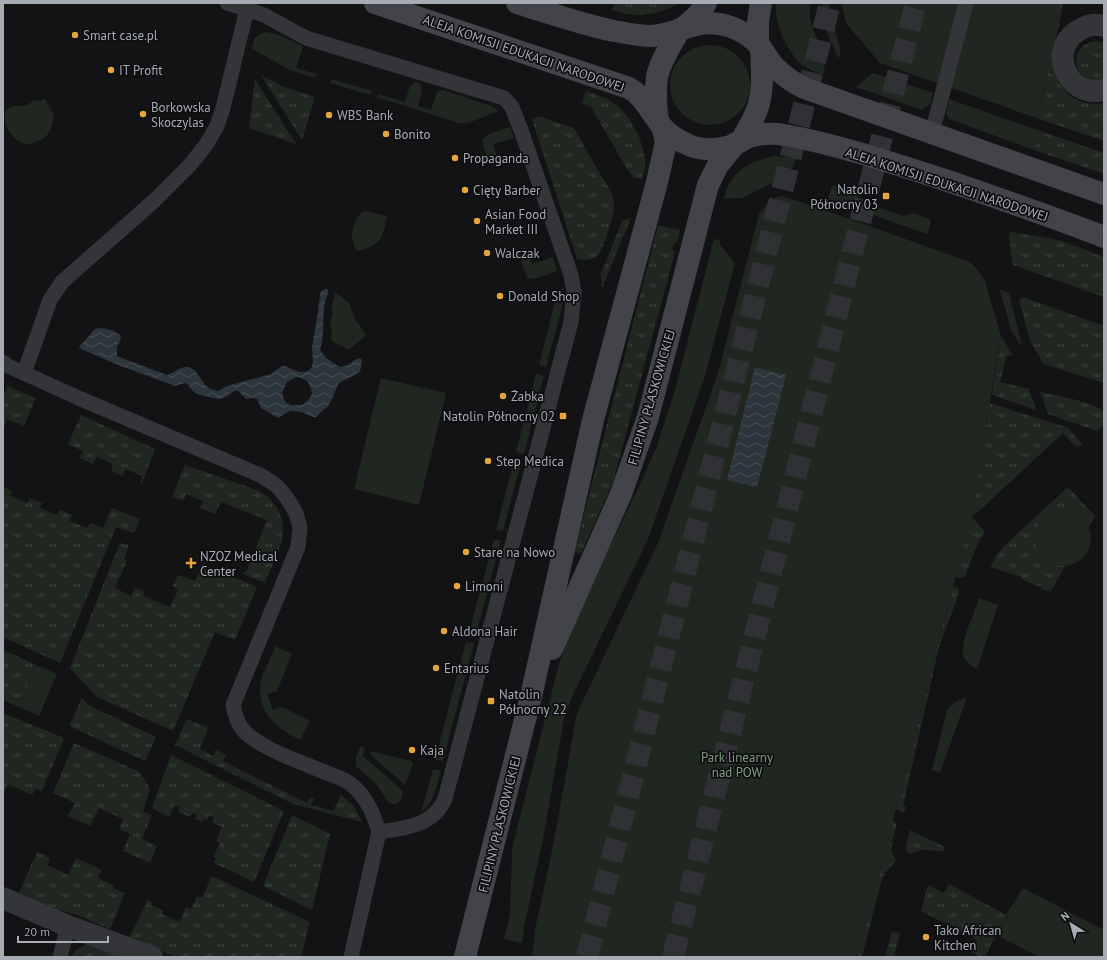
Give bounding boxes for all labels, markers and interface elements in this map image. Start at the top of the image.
street label: ALEJA KOMISJI EDUKACJI NARODOWEJ [421,11,627,96]
place label: Smart case.pl [83,27,158,44]
marker: Smart case.pl [70,30,80,40]
place label: IT Profit [119,62,163,79]
marker: IT Profit [106,65,116,75]
place label: Borkowska Skoczylas [151,99,211,131]
place label: WBS Bank [337,107,394,124]
marker: Borkowska Skoczylas [138,109,148,119]
marker: WBS Bank [324,110,334,120]
place label: Bonito [394,126,430,143]
marker: Bonito [381,129,391,139]
street label: ALEJA KOMISJI EDUKACJI NARODOWEJ [843,144,1050,225]
place label: Propaganda [463,150,529,167]
marker: Propaganda [450,153,460,163]
place label: Natolin Północny 03 [810,181,878,213]
place label: Cięty Barber [473,182,541,199]
marker: Cięty Barber [460,185,470,195]
marker: Natolin Północny 03 [881,191,891,201]
place label: Asian Food Market III [485,206,546,238]
marker: Asian Food Market III [472,216,482,226]
place label: Walczak [495,245,540,262]
marker: Walczak [482,248,492,258]
place label: Donald Shop [508,288,579,305]
marker: Donald Shop [495,291,505,301]
street label: FILIPINY PŁASKOWICKIEJ [624,327,679,467]
place label: Żabka [511,388,544,405]
marker: Żabka [498,391,508,401]
place label: Natolin Północny 02 [443,408,555,425]
marker: Natolin Północny 02 [558,411,568,421]
place label: Step Medica [496,453,564,470]
marker: Step Medica [483,456,493,466]
place label: Stare na Nowo [474,544,555,561]
marker: Stare na Nowo [461,547,471,557]
place label: NZOZ Medical Center [200,548,278,580]
marker: NZOZ Medical Center [185,557,197,569]
place label: Limoni [465,578,503,595]
marker: Limoni [452,581,462,591]
place label: Aldona Hair [452,623,518,640]
marker: Aldona Hair [439,626,449,636]
place label: Entarius [444,660,489,677]
marker: Entarius [431,663,441,673]
place label: Natolin Północny 22 [499,686,567,718]
marker: Natolin Północny 22 [486,696,496,706]
place label: Kaja [420,742,444,759]
marker: Kaja [407,745,417,755]
park label: Park linearny nad POW [701,749,773,781]
street label: FILIPINY PŁASKOWICKIEJ [474,754,525,894]
north arrow [1051,904,1091,944]
text: N [1058,908,1072,924]
scale bar [18,918,108,944]
place label: Tako African Kitchen [934,922,1001,954]
text: 20 m [24,924,50,939]
marker: Tako African Kitchen [921,932,931,942]

